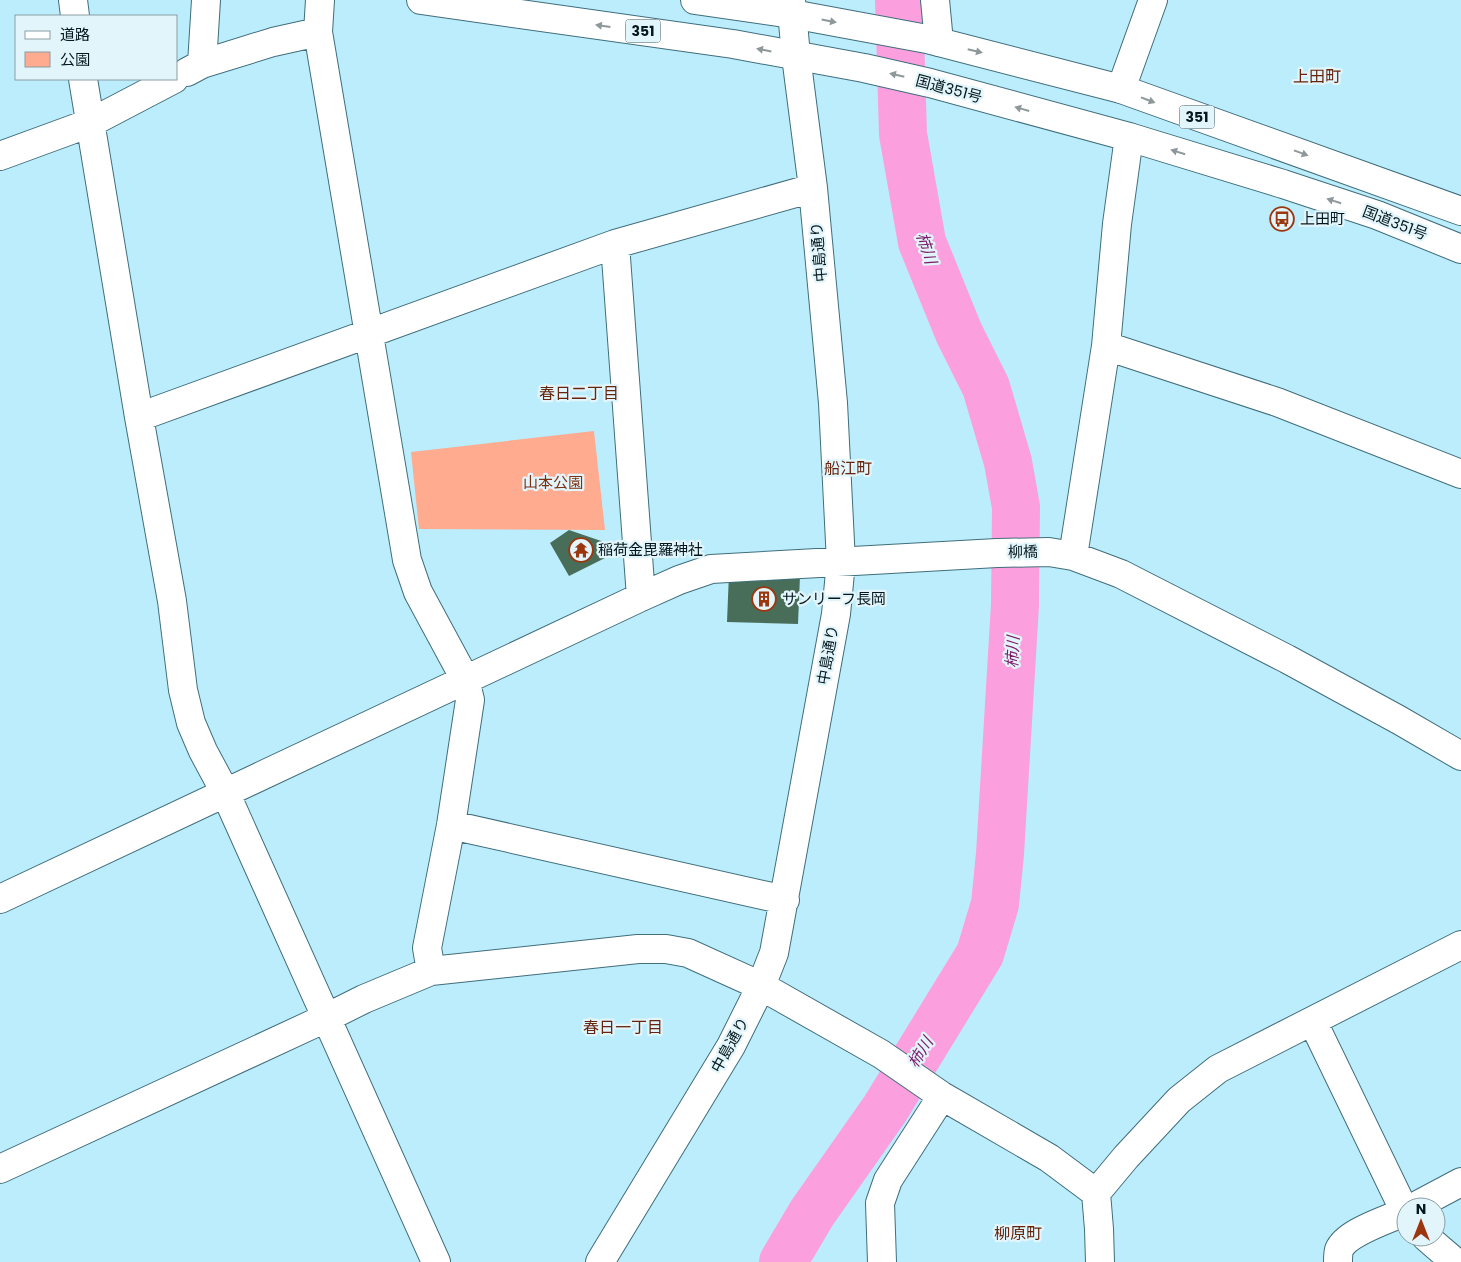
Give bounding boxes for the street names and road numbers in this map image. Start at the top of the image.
road number: 351 [626,20,660,42]
street label: 国道351号 [914,70,985,107]
road number: 351 [1180,105,1214,128]
street label: 国道351号 [1360,201,1431,245]
street label: 中島通り [805,221,832,283]
street label: 柳橋 [1008,541,1038,562]
street label: 中島通り [812,624,843,686]
street label: 中島通り [706,1013,753,1076]

